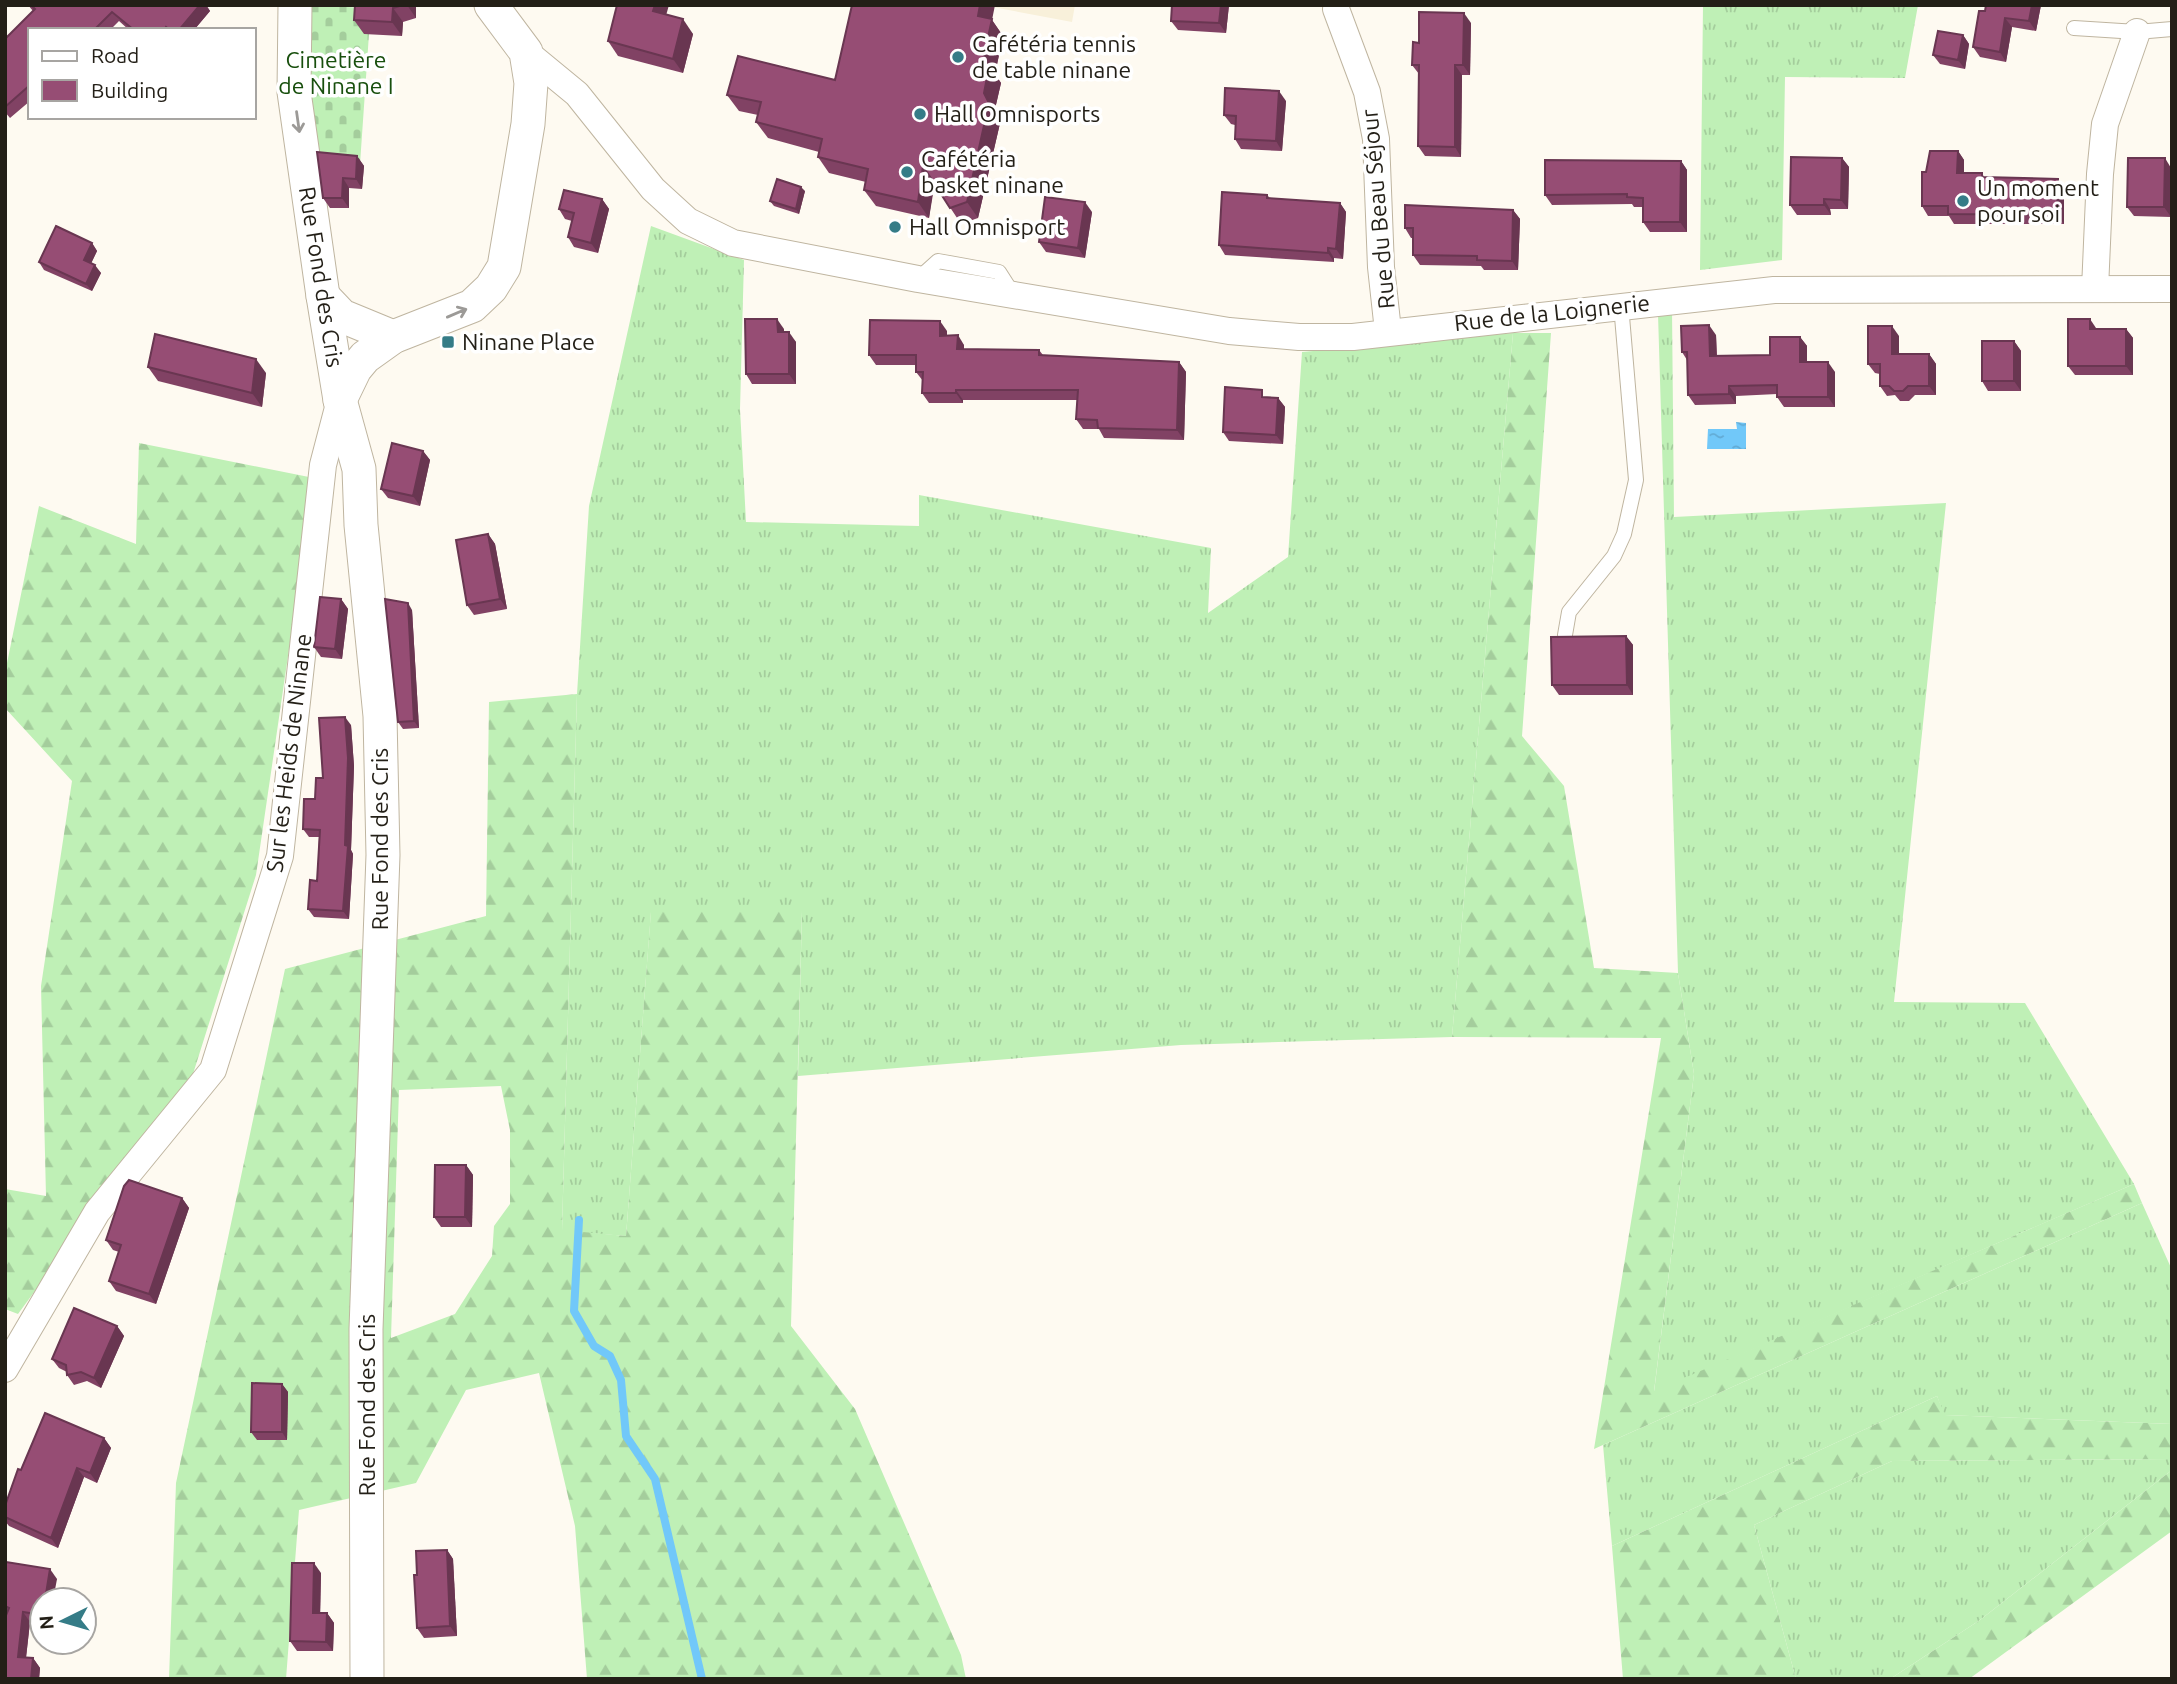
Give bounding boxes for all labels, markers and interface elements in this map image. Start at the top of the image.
legend [28,28,256,119]
place label: Cafétéria tennis de table ninane [972,31,1136,82]
text: Road [91,43,139,67]
park label: Cimetière de Ninane I [278,47,394,98]
marker: Cafétéria tennis de table ninane [950,49,966,65]
text: Building [91,78,168,102]
place label: Hall Omnisports [934,101,1100,126]
marker: Hall Omnisports [912,106,928,122]
street label: Rue du Beau Séjour [1356,108,1399,310]
one-way arrow [292,110,305,133]
place label: Cafétéria basket ninane [921,146,1064,197]
marker: Cafétéria basket ninane [899,164,915,180]
place label: Un moment pour soi [1977,175,2099,226]
street label: Rue Fond des Cris [295,185,348,369]
marker: Un moment pour soi [1955,193,1971,209]
place label: Hall Omnisport [909,214,1065,239]
marker: Hall Omnisport [887,219,903,235]
street label: Rue de la Loignerie [1453,290,1651,335]
one-way arrow [446,306,468,319]
place label: Ninane Place [462,329,595,354]
marker: Ninane Place [440,334,456,350]
street label: Sur les Heids de Ninane [261,632,316,874]
street label: Rue Fond des Cris [367,748,392,930]
street label: Rue Fond des Cris [354,1314,379,1496]
north arrow [28,1586,98,1656]
text: N [34,1614,58,1631]

